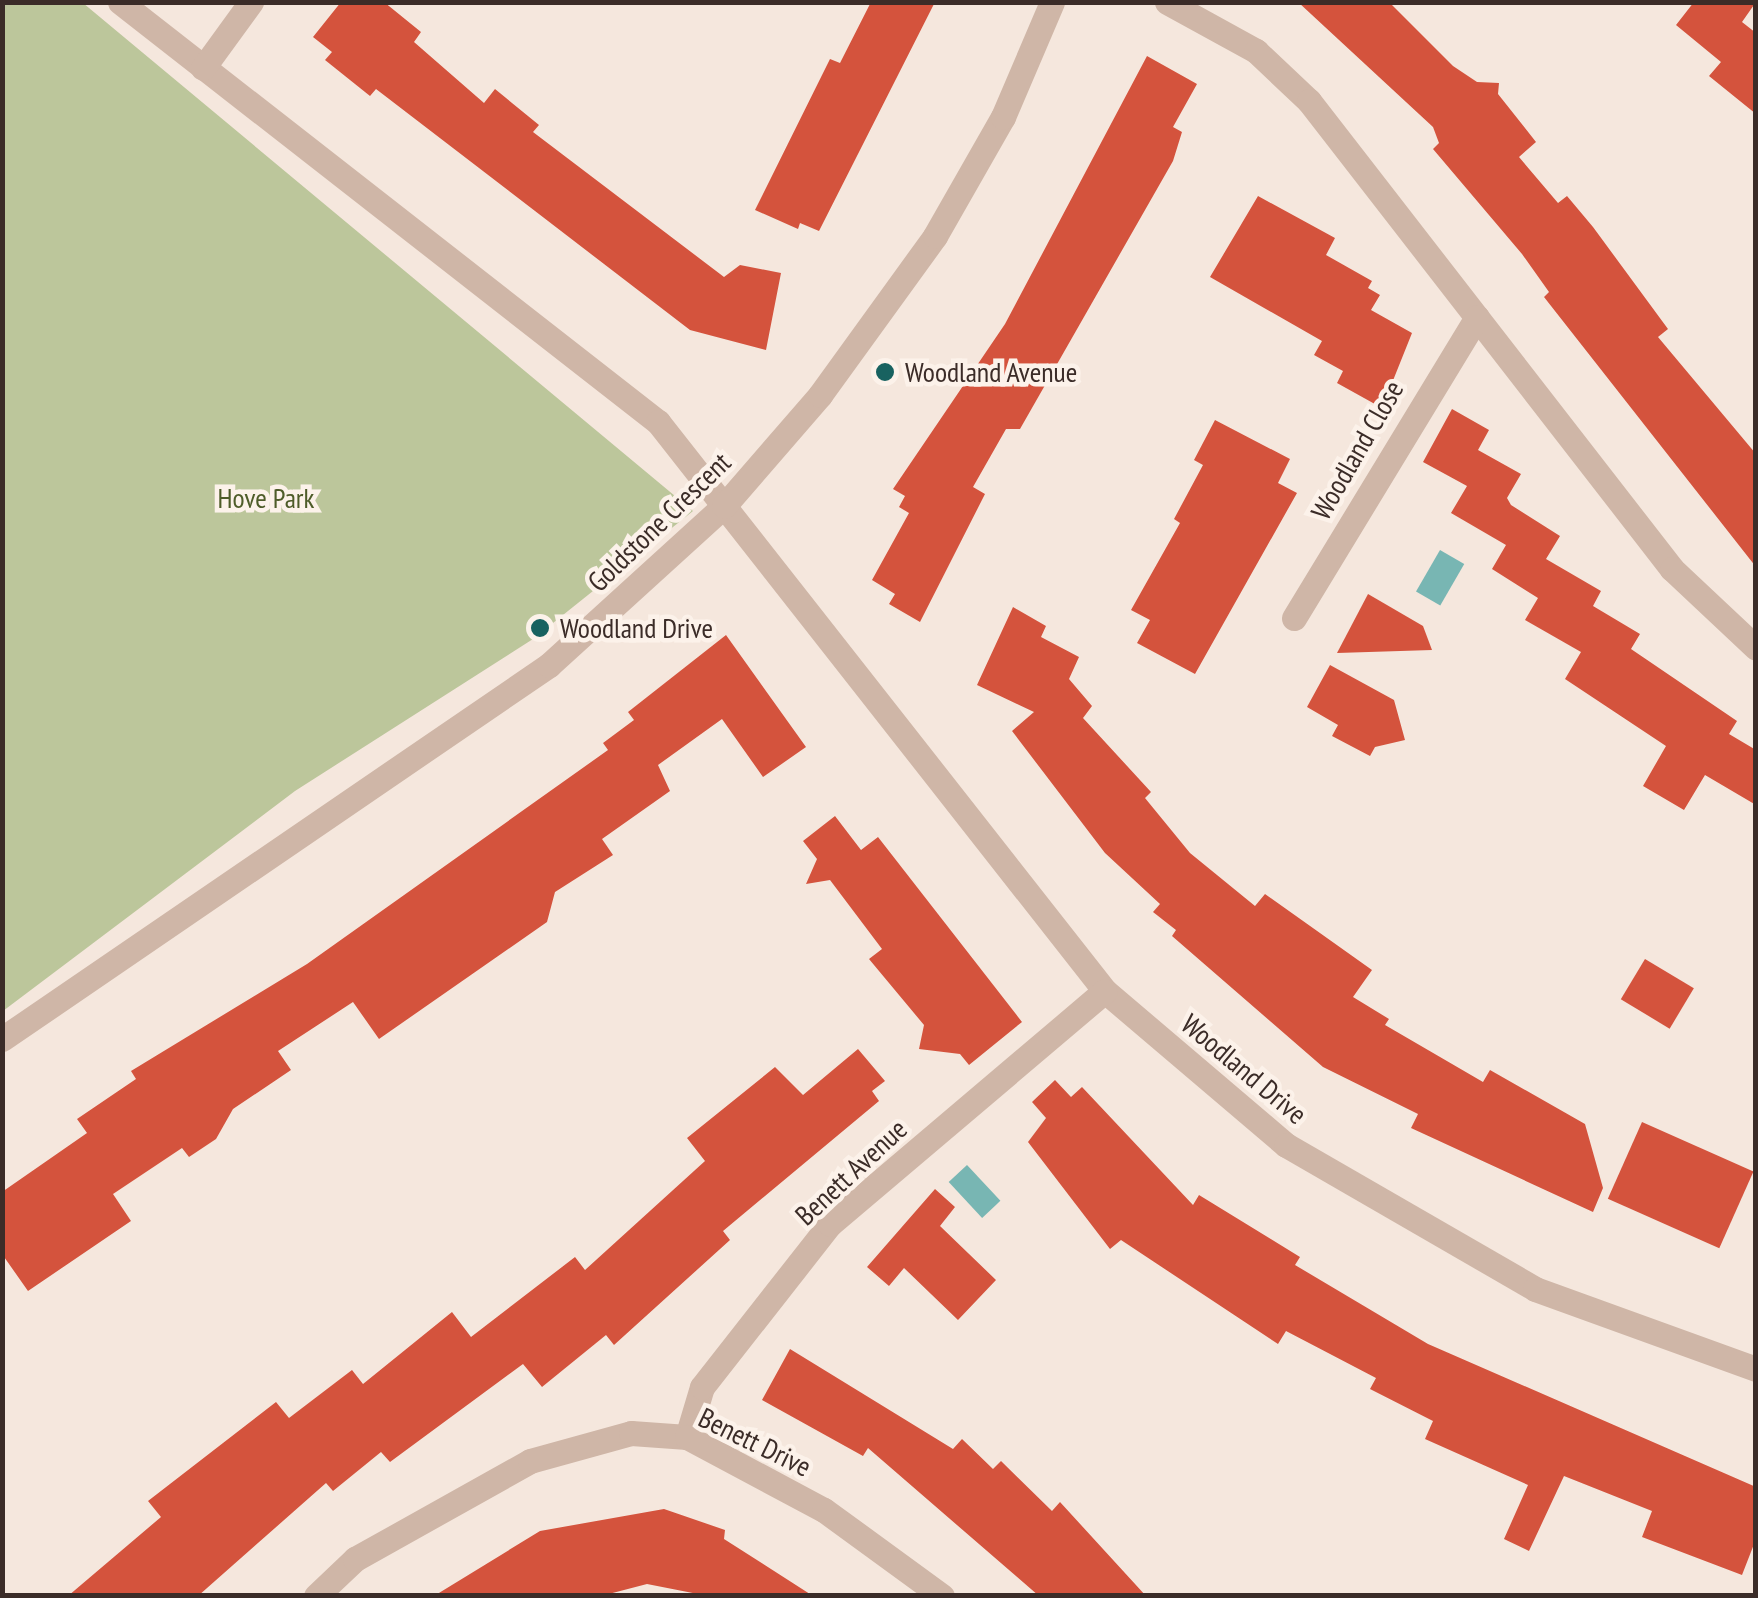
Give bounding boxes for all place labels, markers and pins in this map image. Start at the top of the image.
place label: Woodland Avenue [905,355,1078,389]
marker: Woodland Avenue [874,361,896,383]
place label: Woodland Drive [560,611,713,645]
marker: Woodland Drive [529,617,551,639]

